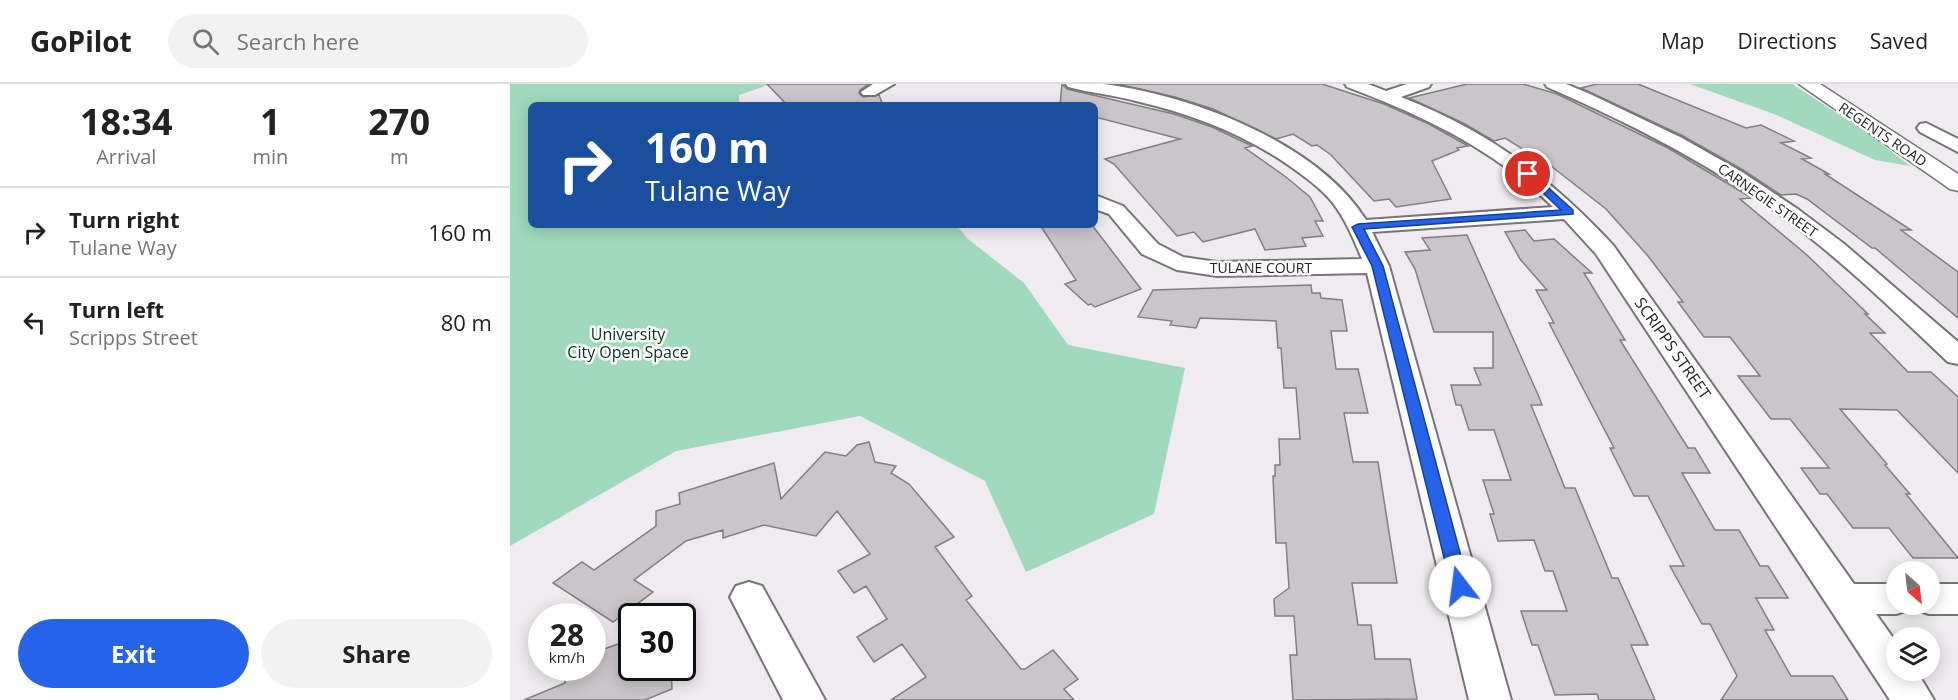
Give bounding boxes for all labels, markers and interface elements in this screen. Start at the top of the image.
search box [168,14,588,68]
text: GoPilot [30,22,132,60]
icon: search [189,25,222,58]
text: Search here [237,26,359,56]
text: Map [1661,27,1704,55]
text: Directions [1737,27,1837,55]
text: Saved [1870,27,1928,55]
text: 18:34 [80,97,173,146]
text: 1 [260,97,281,146]
text: 270 [368,97,430,146]
street label: REGENTS ROAD [1835,97,1931,171]
text: 160 m [645,118,769,175]
icon: right [546,126,624,204]
text: Arrival [96,143,156,170]
text: min [252,143,288,170]
text: m [390,143,408,170]
pin [1502,148,1553,199]
icon: arrive [1511,157,1544,190]
street label: CARNEGIE STREET [1714,159,1822,242]
text: Tulane Way [645,172,790,209]
text: Turn right [69,204,180,234]
icon: right [18,216,51,249]
text: 160 m [428,217,492,247]
text: Tulane Way [69,234,177,261]
street label: TULANE COURT [1210,258,1312,277]
street label: SCRIPPS STREET [1630,293,1716,403]
text: Turn left [69,294,164,324]
icon: left [18,306,51,339]
text: 80 m [441,307,492,337]
park label: University City Open Space [567,323,689,363]
text: Scripps Street [69,324,198,351]
position arrow [1428,554,1492,618]
north arrow [1886,561,1940,615]
map controls [1886,561,1940,681]
speed limit sign: 30 [618,603,696,681]
text: 28 [550,614,584,655]
button: Exit [18,619,249,688]
button: Share [261,619,492,688]
button: layers [1886,627,1940,681]
text: km/h [549,647,585,667]

